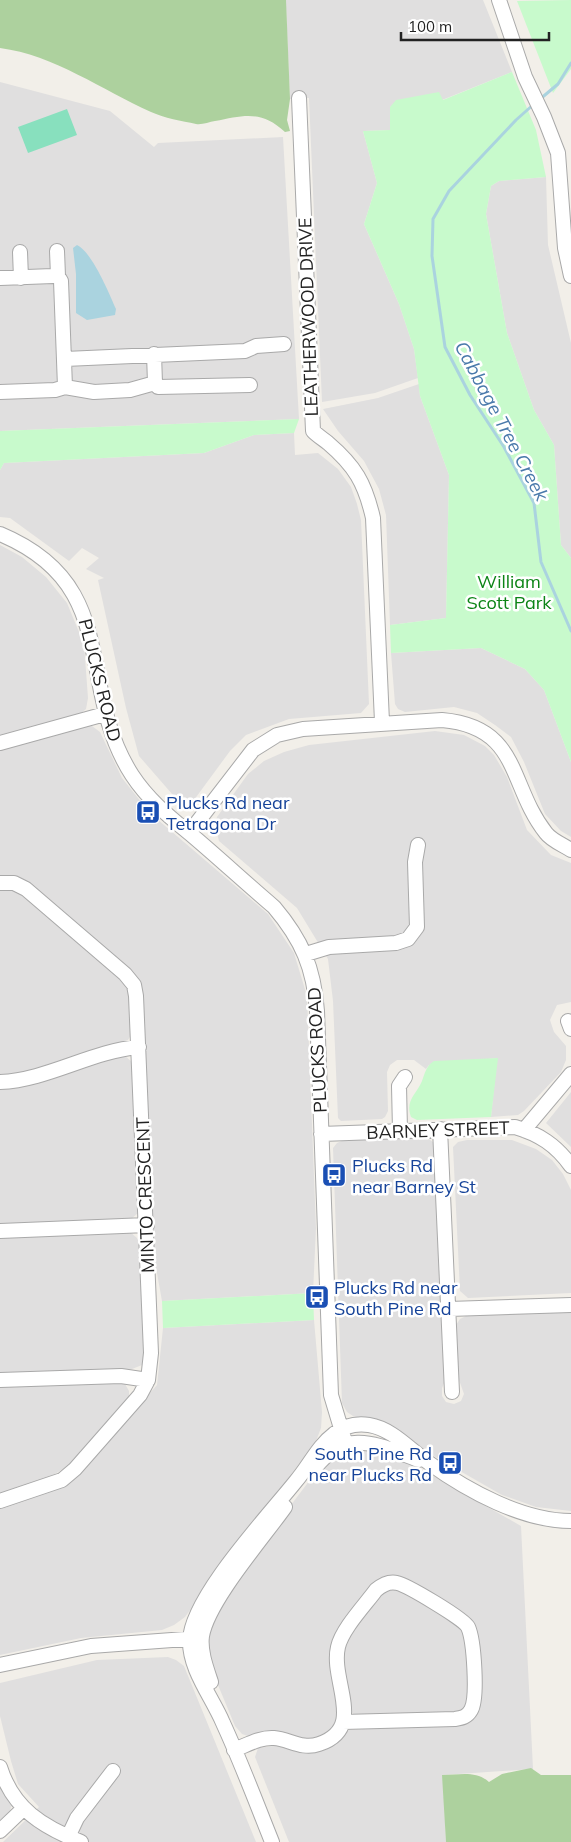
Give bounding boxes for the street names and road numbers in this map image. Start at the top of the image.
street label: LEATHERWOOD DRIVE [293,217,323,417]
street label: PLUCKS ROAD [74,616,126,744]
street label: PLUCKS ROAD [302,986,332,1114]
street label: BARNEY STREET [366,1116,510,1144]
street label: MINTO CRESCENT [131,1117,159,1273]

